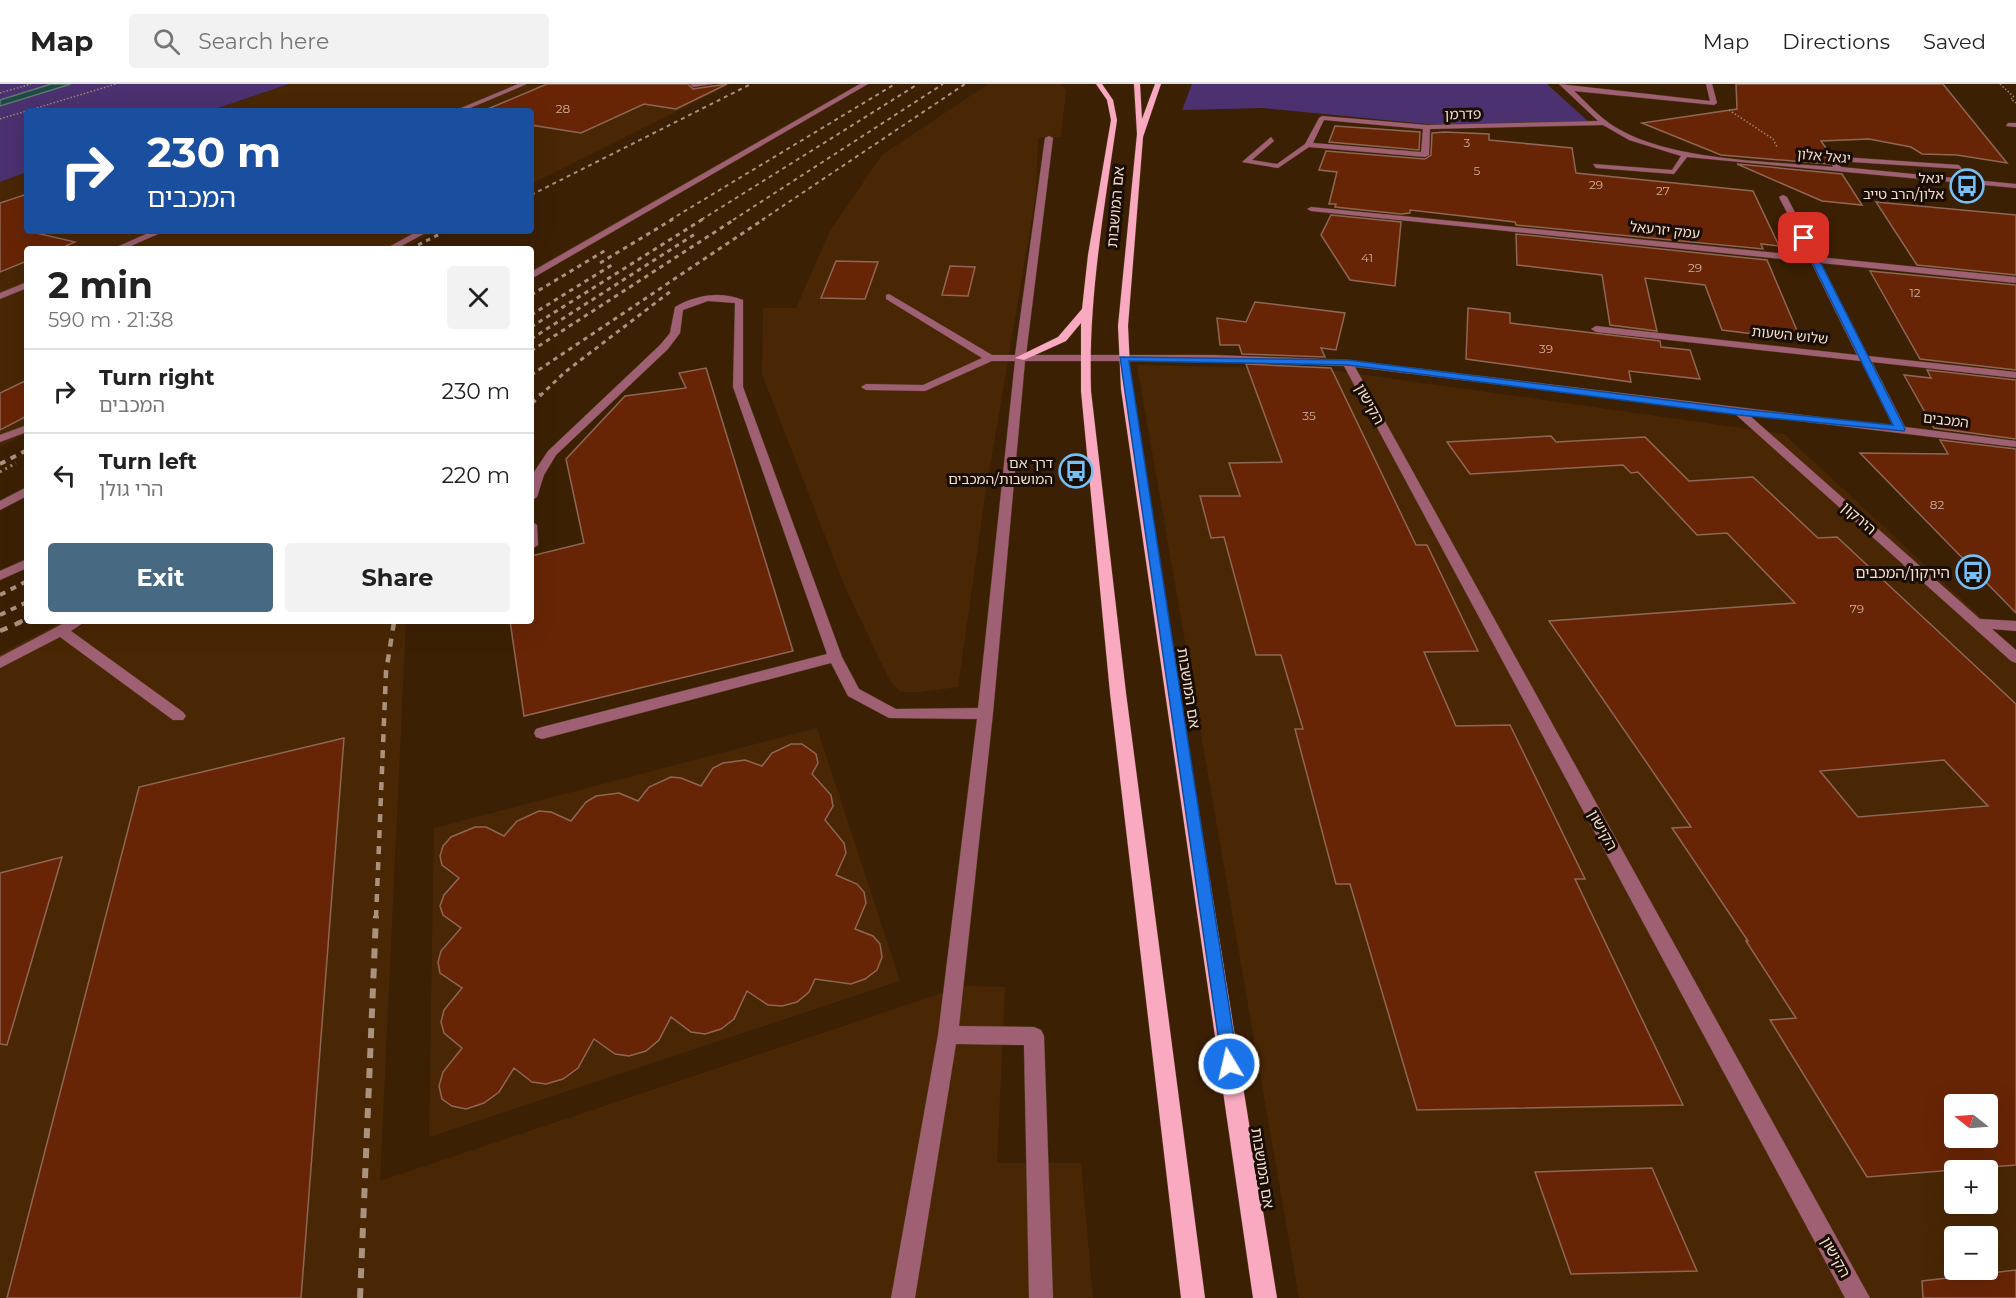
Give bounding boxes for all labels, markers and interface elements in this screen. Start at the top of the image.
search box [129,14,549,68]
text: Map [30,24,93,58]
icon: search [150,25,183,58]
text: Search here [198,28,329,55]
text: Map [1703,29,1749,54]
text: Directions [1782,29,1890,54]
text: Saved [1923,29,1986,54]
house number: 28 [556,101,571,116]
street label: פדרמן [1445,105,1481,123]
text: 230 m [147,126,281,178]
icon: right [48,132,126,210]
house number: 3 [1464,135,1471,150]
street label: יגאל אלון [1796,145,1852,167]
house number: 5 [1474,163,1481,178]
street label: אם המושבות [1102,166,1128,248]
bus stop icon: יגאל אלון/הרב טייב [1949,168,1985,204]
place label: יגאל אלון/הרב טייב [1863,169,1944,203]
house number: 29 [1589,177,1603,192]
text: המכבים [147,181,236,214]
house number: 27 [1656,183,1670,198]
pin [1778,212,1829,263]
street label: עמק יזרעאל [1629,217,1701,243]
icon: arrive [1787,221,1820,254]
house number: 41 [1361,250,1373,265]
house number: 29 [1688,260,1702,275]
text: 2 min [48,263,153,307]
button: close [447,266,510,329]
house number: 12 [1909,285,1921,300]
text: 590 m · 21:38 [48,308,174,332]
street label: שלוש השעות [1751,322,1829,348]
house number: 39 [1539,341,1553,356]
text: Turn right [99,364,214,391]
icon: right [48,375,81,408]
text: 230 m [441,378,510,405]
street label: הקישון [1351,380,1389,428]
text: המכבים [99,393,165,417]
house number: 35 [1302,408,1316,423]
street label: המכבים [1922,408,1970,432]
text: Turn left [99,448,197,475]
bus stop icon: דרך אם המושבות/המכבים [1058,453,1094,489]
place label: דרך אם המושבות/המכבים [948,454,1053,488]
icon: left [48,459,81,492]
text: 220 m [441,462,510,489]
text: הרי גולן [99,477,164,501]
house number: 82 [1930,497,1944,512]
street label: הירקון [1838,498,1880,538]
button: Exit [48,543,273,612]
button: Share [285,543,510,612]
bus stop icon: הירקון/המכבים [1955,554,1991,590]
place label: הירקון/המכבים [1855,563,1950,582]
house number: 79 [1850,601,1864,616]
street label: אם המושבות [1173,646,1205,730]
street label: הקישון [1584,806,1622,854]
position arrow [1197,1032,1261,1096]
north arrow [1944,1094,1998,1148]
map controls [1944,1094,1998,1280]
street label: אם המושבות [1247,1126,1279,1210]
button: + [1944,1160,1998,1214]
button: − [1944,1226,1998,1280]
street label: הקישון [1817,1233,1855,1281]

